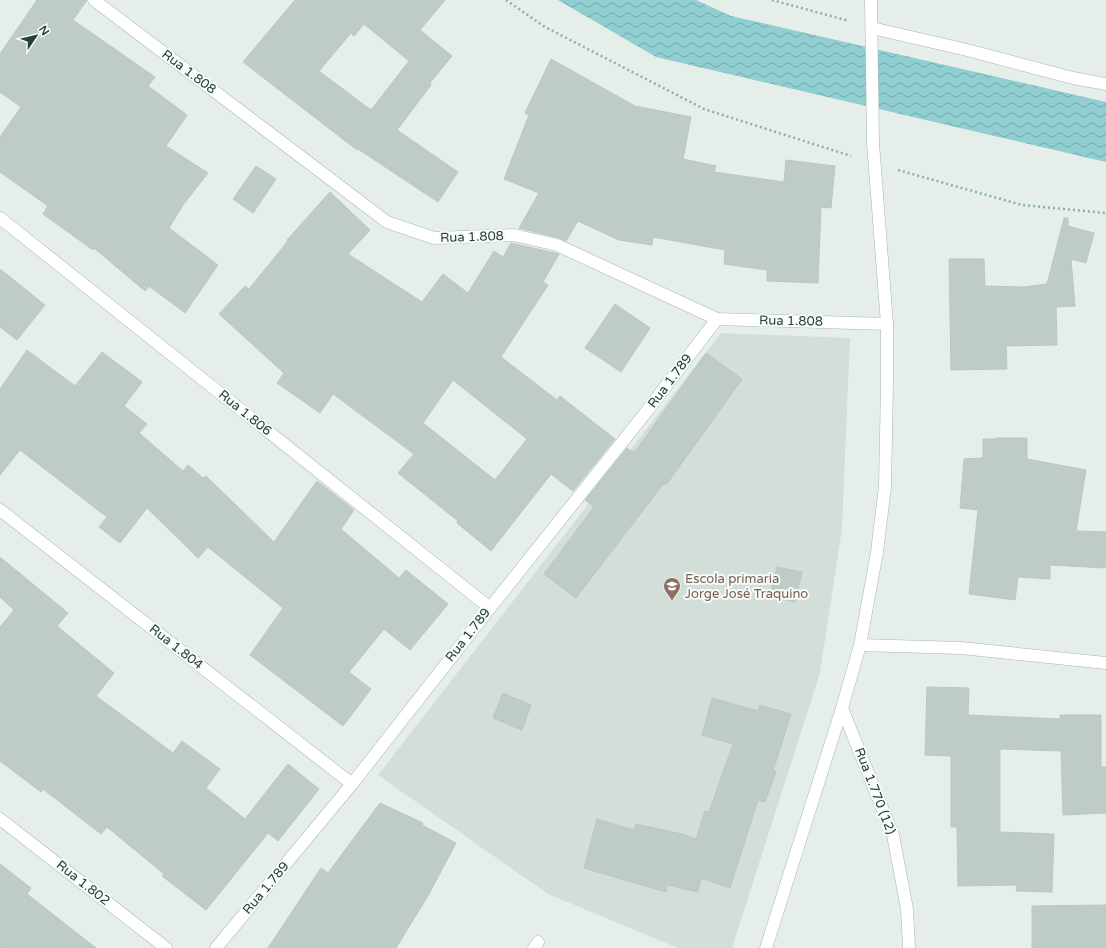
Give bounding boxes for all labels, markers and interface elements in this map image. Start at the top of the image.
north arrow [16,16,56,56]
text: N [36,23,52,38]
street label: Rua 1.808 [159,46,219,98]
street label: Rua 1.808 [440,228,504,246]
street label: Rua 1.808 [759,312,823,330]
street label: Rua 1.789 [644,351,696,411]
street label: Rua 1.806 [215,387,275,439]
place label: Escola primaria Jorge José Traquino [685,571,808,602]
school or university icon: Escola primaria Jorge José Traquino [662,576,682,601]
street label: Rua 1.789 [442,605,494,665]
street label: Rua 1.804 [146,621,206,673]
street label: Rua 1.770 (12) [851,745,899,837]
street label: Rua 1.802 [53,857,113,909]
street label: Rua 1.789 [239,858,293,918]

